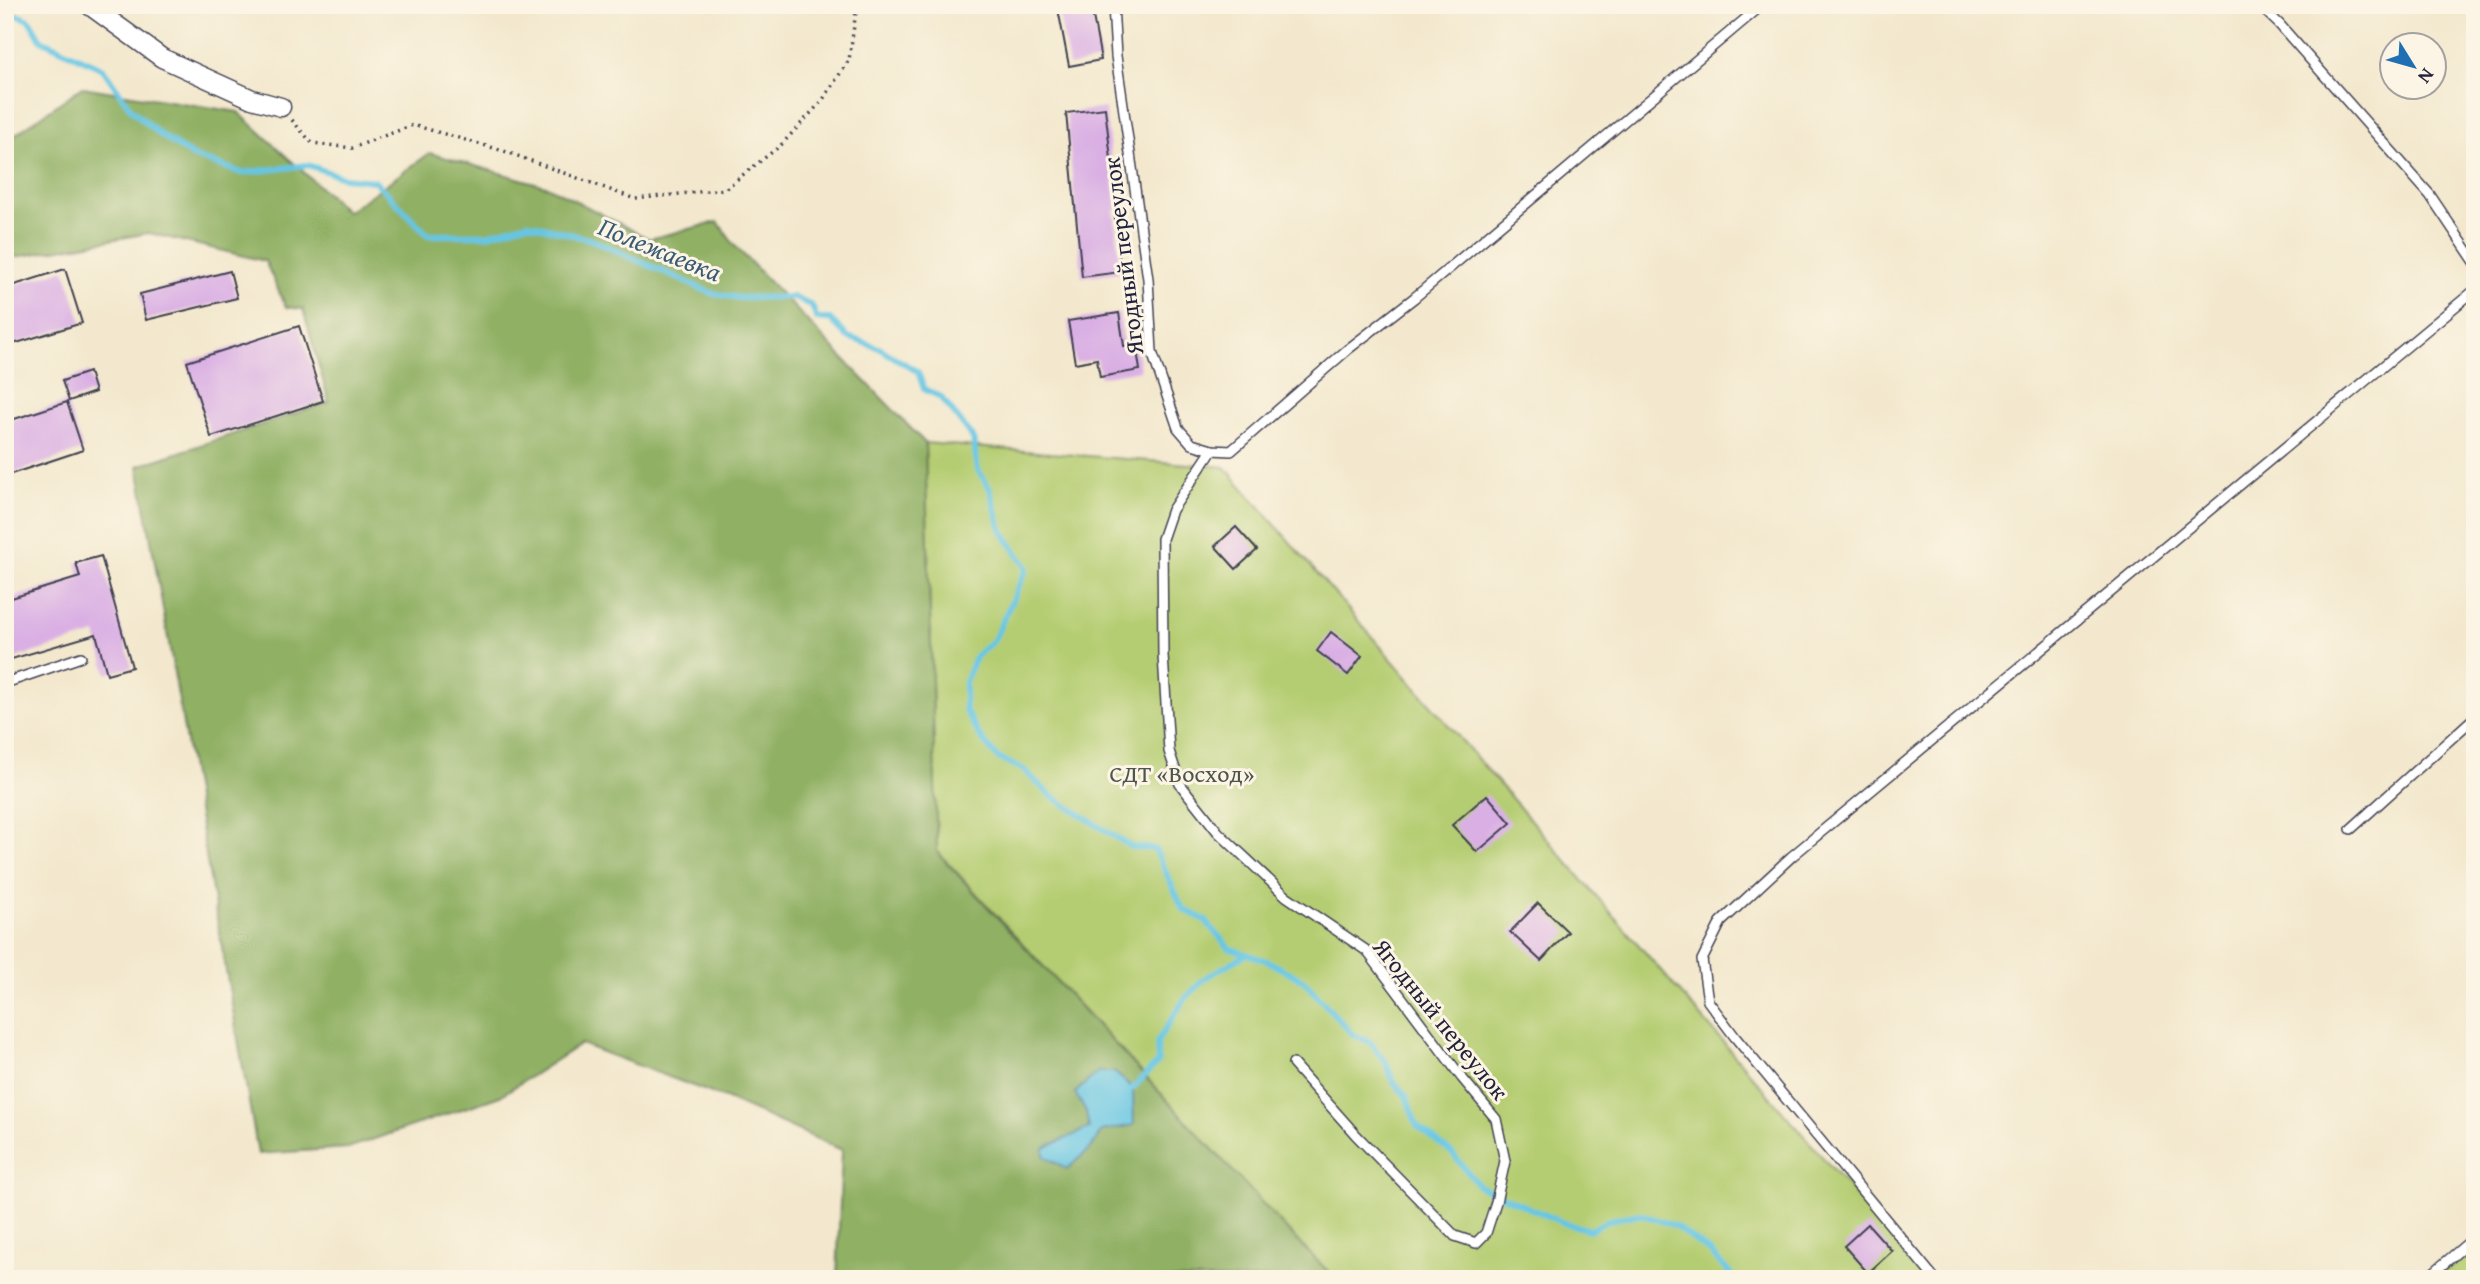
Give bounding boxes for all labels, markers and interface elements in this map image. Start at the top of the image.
north arrow [2378,32,2448,102]
text: N [2411,63,2442,90]
street label: Ягодный переулок [1093,155,1153,358]
water label: Полежаевка [593,207,727,291]
park label: СДТ «Восход» [1110,756,1254,791]
street label: Ягодный переулок [1364,930,1518,1108]

